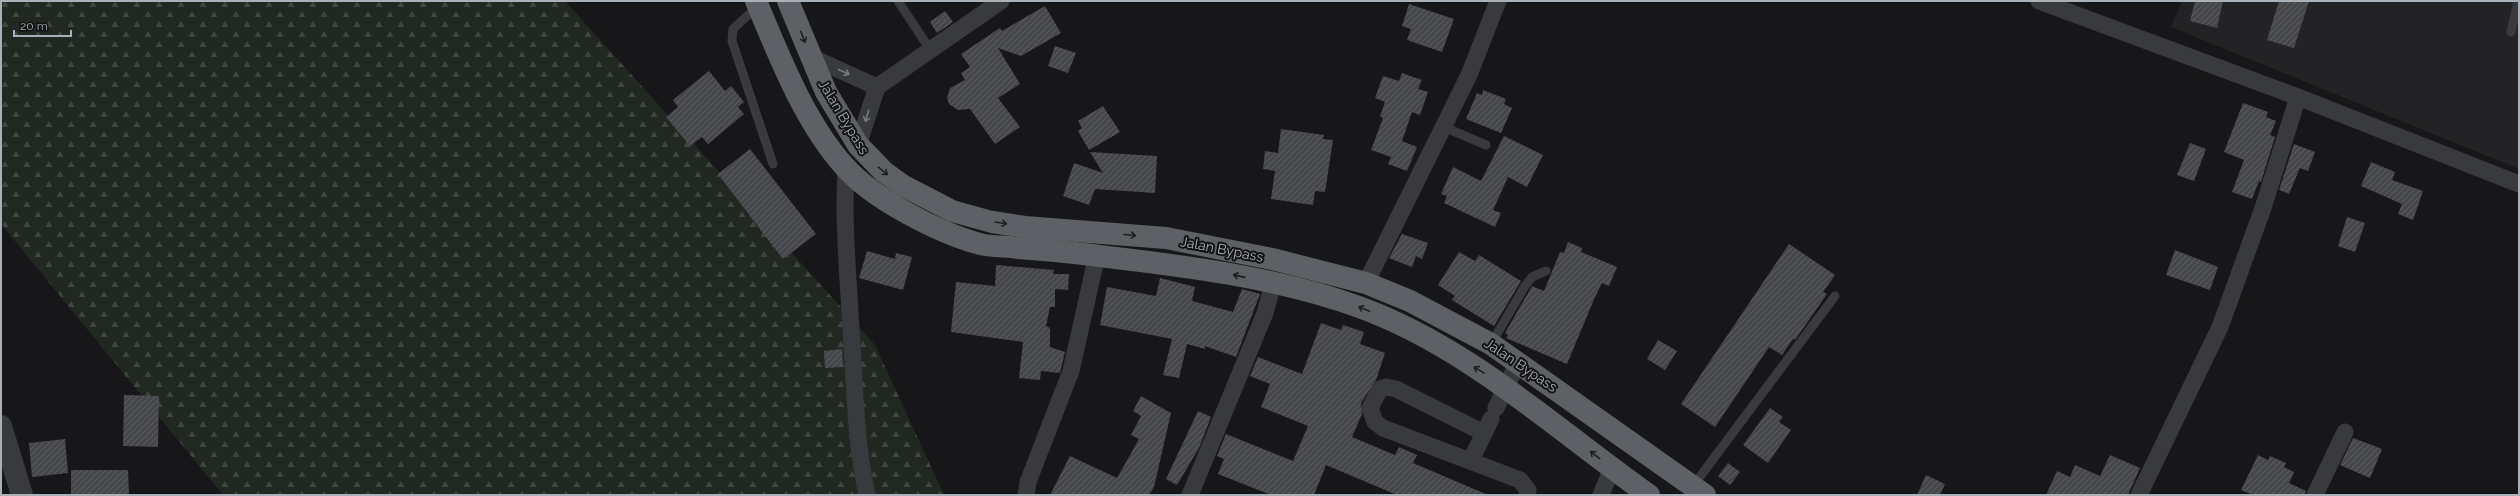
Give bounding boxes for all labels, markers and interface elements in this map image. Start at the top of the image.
scale bar [14,12,71,38]
text: 20 m [20,19,48,33]
one-way arrow [799,31,807,43]
one-way arrow [837,69,849,76]
street label: Jalan Bypass [816,77,873,157]
one-way arrow [863,110,871,122]
one-way arrow [878,167,888,176]
one-way arrow [994,220,1007,228]
one-way arrow [1123,231,1136,238]
street label: Jalan Bypass [1179,233,1265,265]
one-way arrow [1232,272,1245,280]
one-way arrow [1358,305,1370,313]
street label: Jalan Bypass [1482,335,1561,395]
one-way arrow [1473,366,1485,374]
one-way arrow [1589,451,1600,460]

